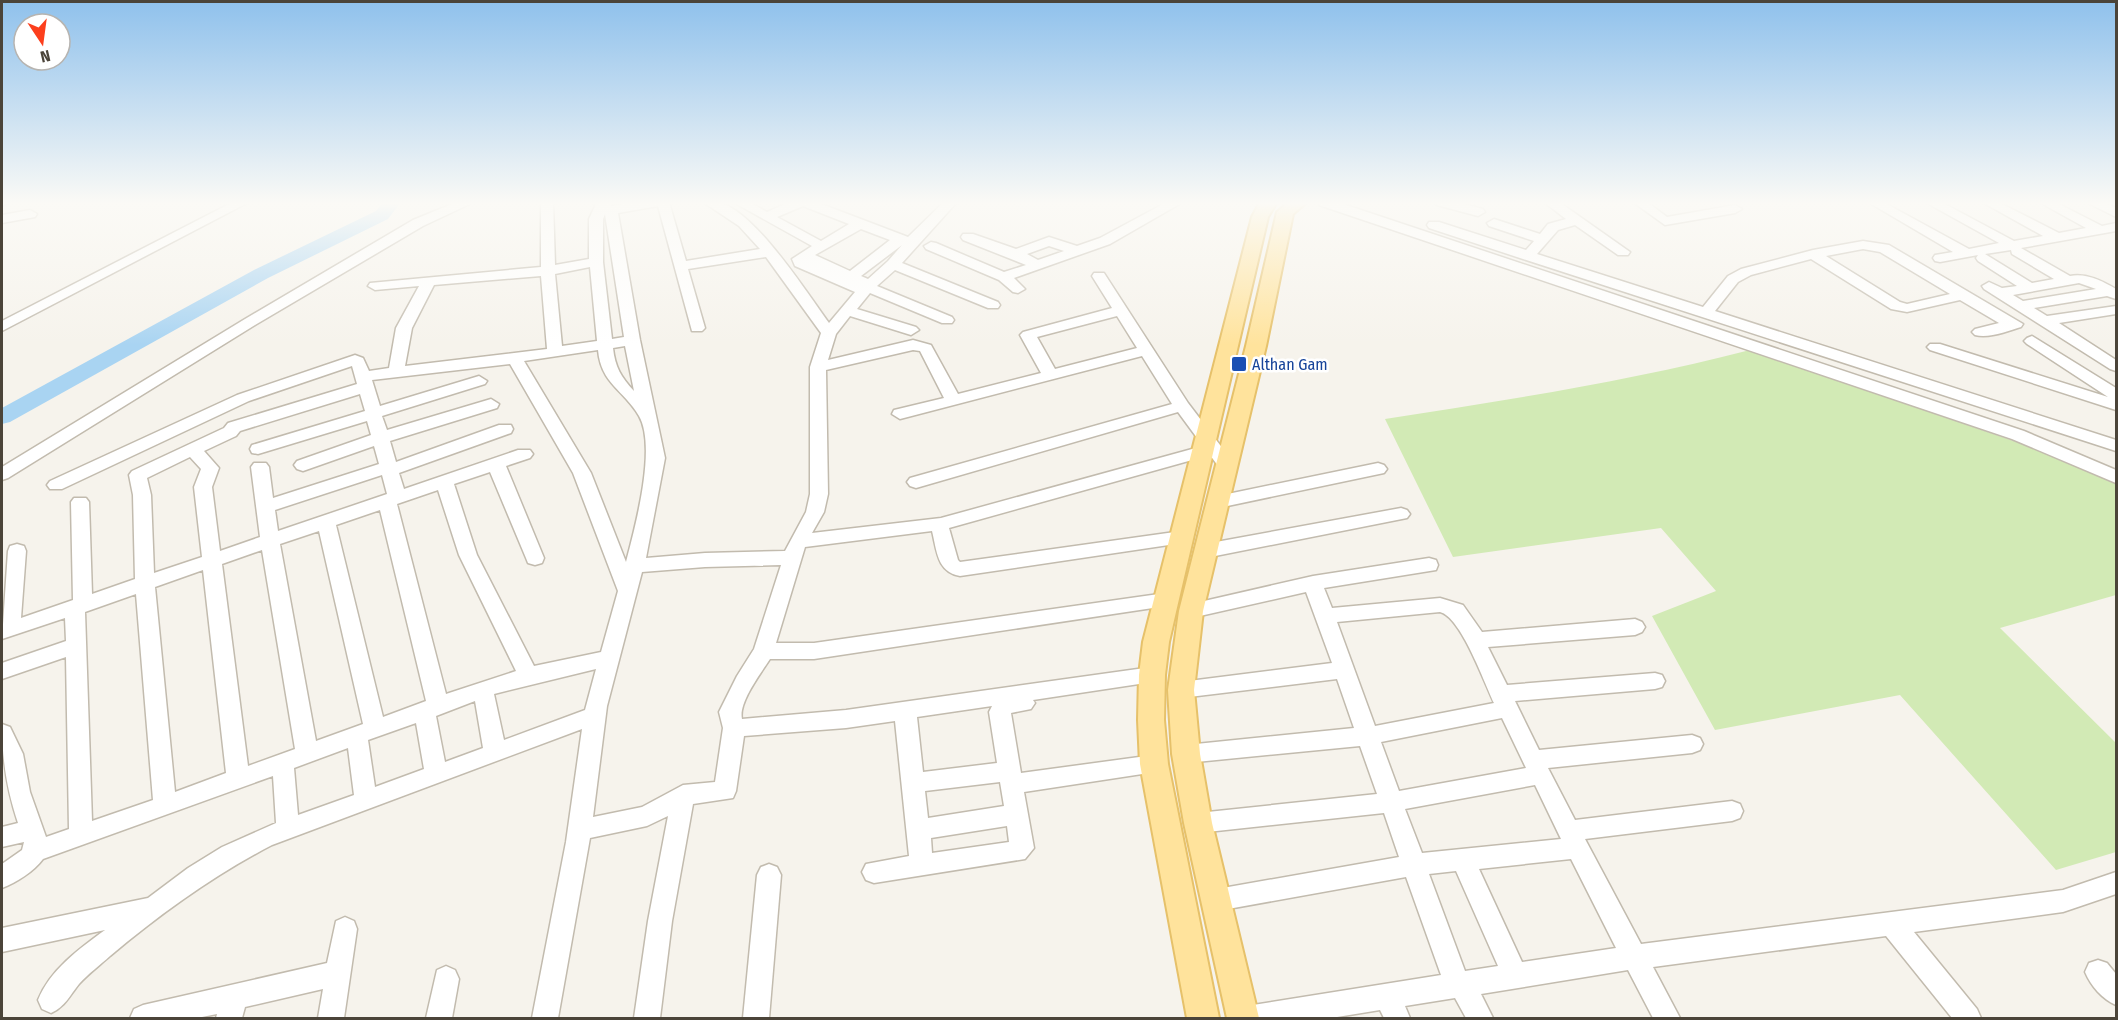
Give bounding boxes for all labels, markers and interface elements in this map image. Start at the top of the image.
north arrow [12,12,72,72]
text: N [38,46,52,66]
marker: Althan Gam [1230,355,1248,373]
place label: Althan Gam [1252,355,1328,374]

